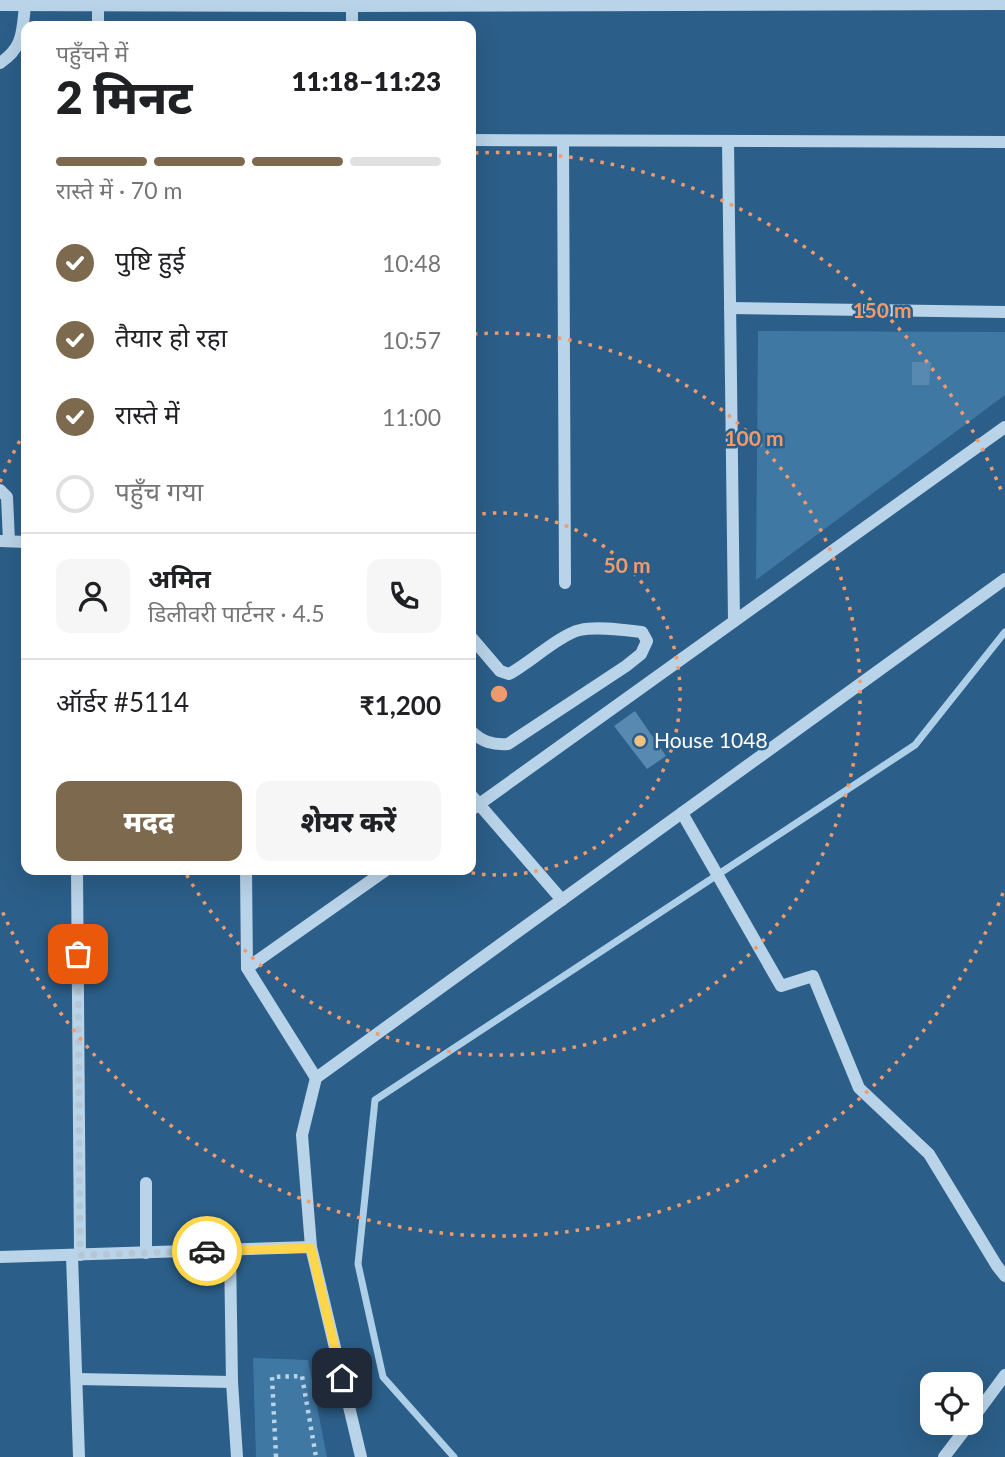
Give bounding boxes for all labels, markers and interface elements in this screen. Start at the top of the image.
text: पहुँचने में [56,39,128,67]
text: 11:18–11:23 [291,65,441,97]
text: 2 मिनट [56,69,192,124]
text: रास्ते में · 70 m [56,176,182,204]
icon: check [56,244,94,282]
text: पुष्टि हुई [115,244,185,276]
text: 10:48 [382,249,441,277]
text: 150 m [852,297,912,322]
icon: check [56,321,94,359]
text: तैयार हो रहा [115,321,227,353]
text: 10:57 [382,326,441,354]
icon: check [56,398,94,436]
text: रास्ते में [115,398,180,430]
text: 11:00 [382,403,441,431]
text: 100 m [724,425,784,450]
text: पहुँच गया [115,475,203,507]
text: 50 m [603,552,651,577]
button: person [56,559,130,633]
button: phone [367,559,441,633]
text: अमित [148,562,211,594]
text: डिलीवरी पार्टनर · 4.5 [148,599,325,627]
centre of rings [487,682,511,706]
text: ऑर्डर #5114 [56,686,189,718]
text: ₹1,200 [360,689,441,721]
place label: House 1048 [654,727,768,752]
marker: House 1048 [632,733,648,749]
button: मदद [56,781,242,861]
button: शेयर करें [256,781,441,861]
pin [48,924,108,984]
icon: bag [59,935,97,973]
courier [172,1216,242,1286]
icon: car [188,1232,226,1270]
pin [312,1348,372,1408]
icon: home [323,1359,361,1397]
map controls [920,1372,983,1435]
button: locate [920,1372,983,1435]

